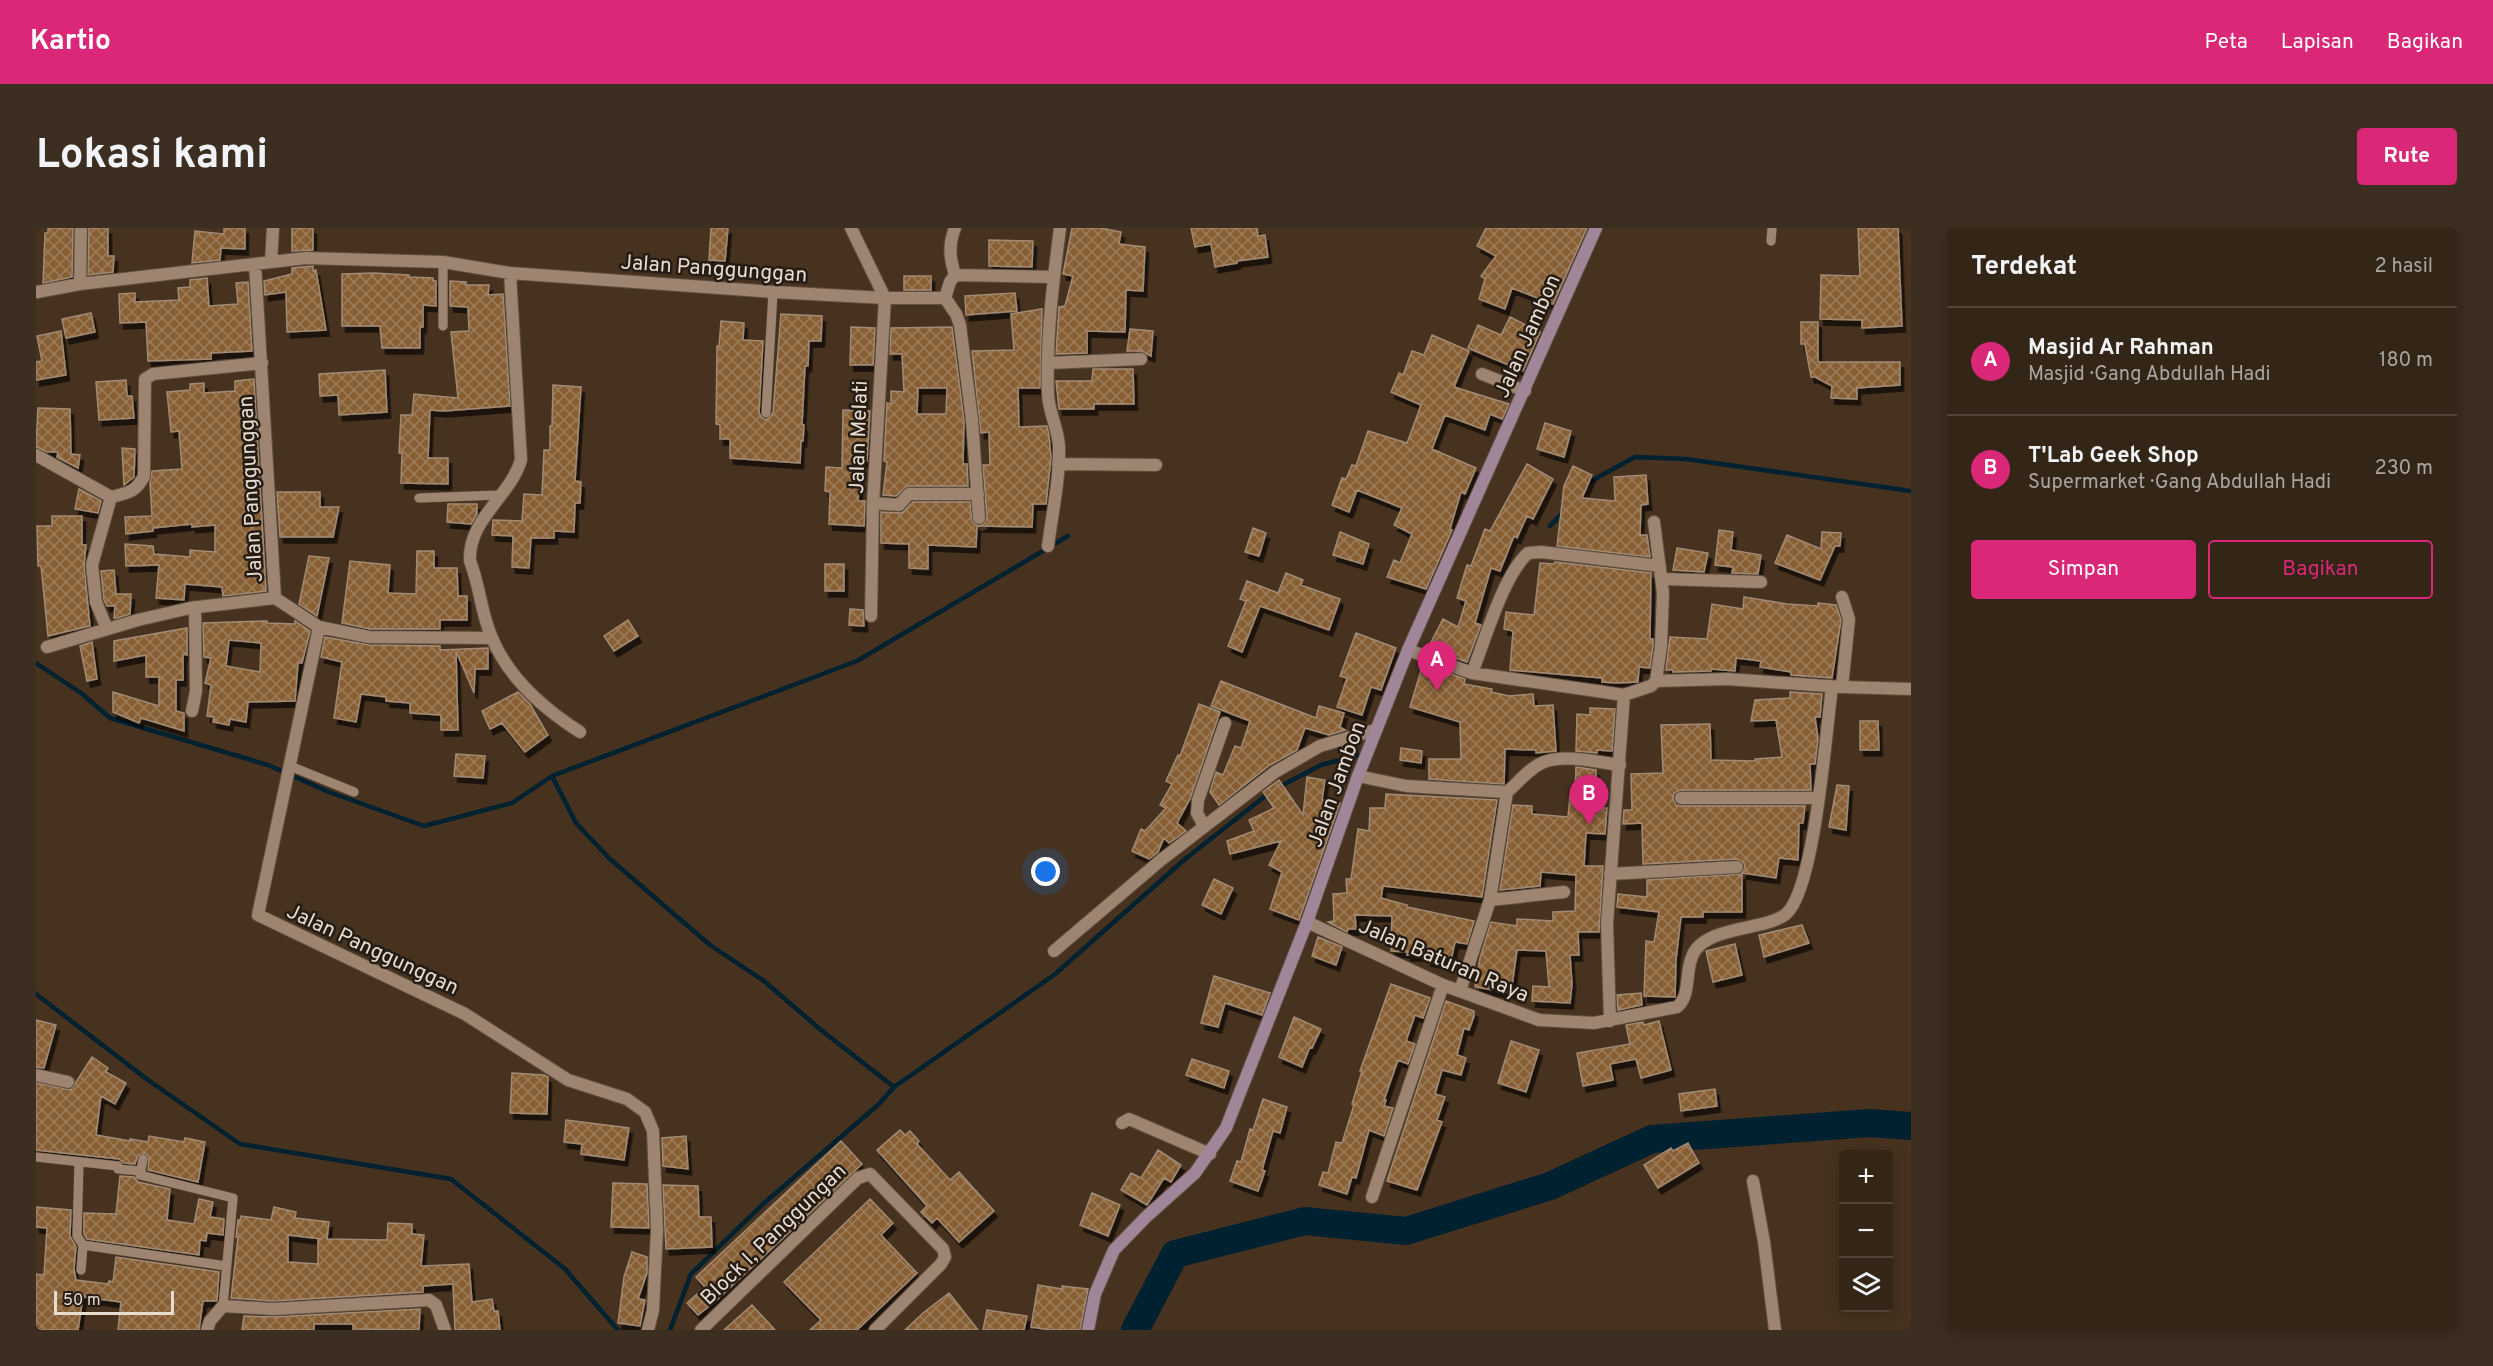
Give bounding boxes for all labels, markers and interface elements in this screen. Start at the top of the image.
text: Kartio [30,24,111,60]
text: Peta [2205,29,2248,56]
text: Lapisan [2281,29,2354,56]
text: Bagikan [2387,29,2463,56]
button: Rute [2357,128,2457,185]
text: Lokasi kami [36,130,268,183]
street label: Jalan Panggunggan [620,250,808,289]
text: Terdekat [1971,251,2077,284]
text: 2 hasil [2374,254,2433,280]
street label: Jalan Jambon [1489,271,1568,403]
text: Masjid Ar Rahman [2028,335,2214,362]
text: A [1983,348,1998,374]
text: 180 m [2379,348,2433,374]
text: Masjid · Gang Abdullah Hadi [2028,362,2271,388]
street label: Jalan Melati [844,380,875,494]
street label: Jalan Panggunggan [233,395,270,583]
text: T'Lab Geek Shop [2028,443,2199,470]
text: B [1984,456,1997,482]
text: 230 m [2374,456,2433,482]
text: Supermarket · Gang Abdullah Hadi [2028,470,2331,496]
button: Simpan [1971,540,2196,599]
button: Bagikan [2208,540,2433,599]
pin: A [1418,642,1456,691]
street label: Jalan Jambon [1302,718,1373,851]
pin: B [1570,776,1608,825]
your location [1031,857,1060,886]
street label: Jalan Panggunggan [282,899,463,1002]
street label: Jalan Baturan Raya [1354,913,1533,1009]
map controls [1839,1150,1893,1312]
button: + [1839,1150,1893,1204]
street label: Block I, Panggungan [695,1158,853,1312]
button: − [1839,1204,1893,1258]
button: layers [1839,1258,1893,1312]
scale bar [54,1288,174,1316]
text: 50 m [63,1291,101,1311]

